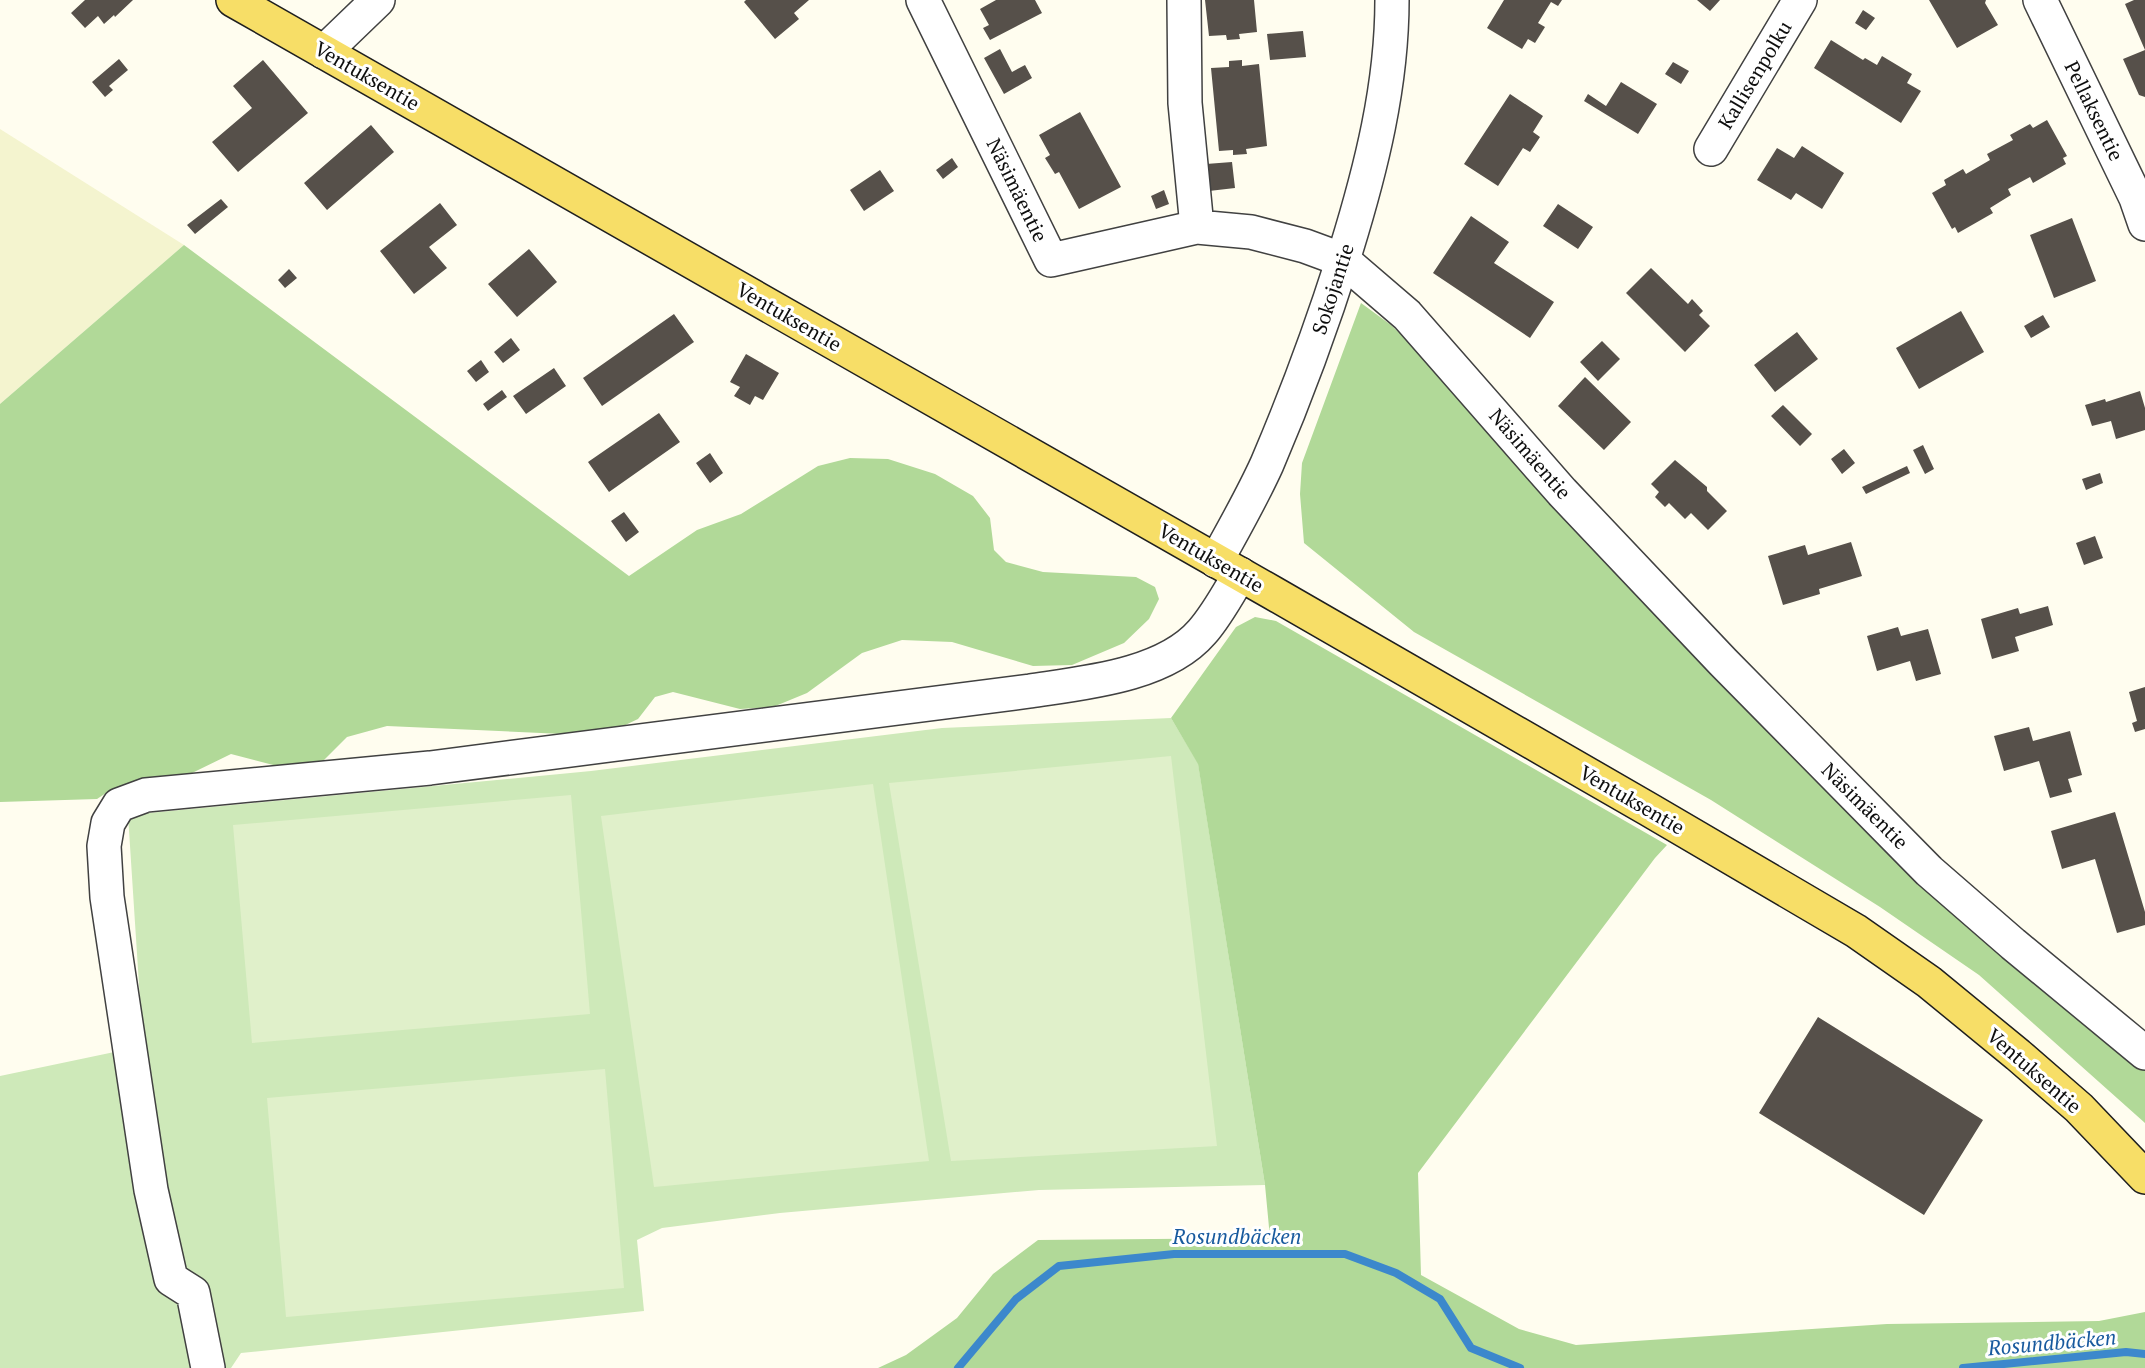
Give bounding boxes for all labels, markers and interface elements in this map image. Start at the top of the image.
street label: Kallisenpolku [1712,16,1798,134]
street label: Ventuksentie [310,35,425,117]
street label: Pellaksentie [2059,56,2130,165]
street label: Näsimäentie [981,133,1054,246]
street label: Sokojantie [1305,240,1360,338]
street label: Ventuksentie [732,276,847,358]
street label: Näsimäentie [1483,402,1577,505]
street label: Ventuksentie [1154,517,1269,599]
street label: Näsimäentie [1816,756,1915,855]
street label: Ventuksentie [1575,759,1690,841]
street label: Ventuksentie [1981,1022,2087,1119]
water label: Rosundbäcken [1172,1222,1301,1250]
water label: Rosundbäcken [1986,1322,2117,1362]

